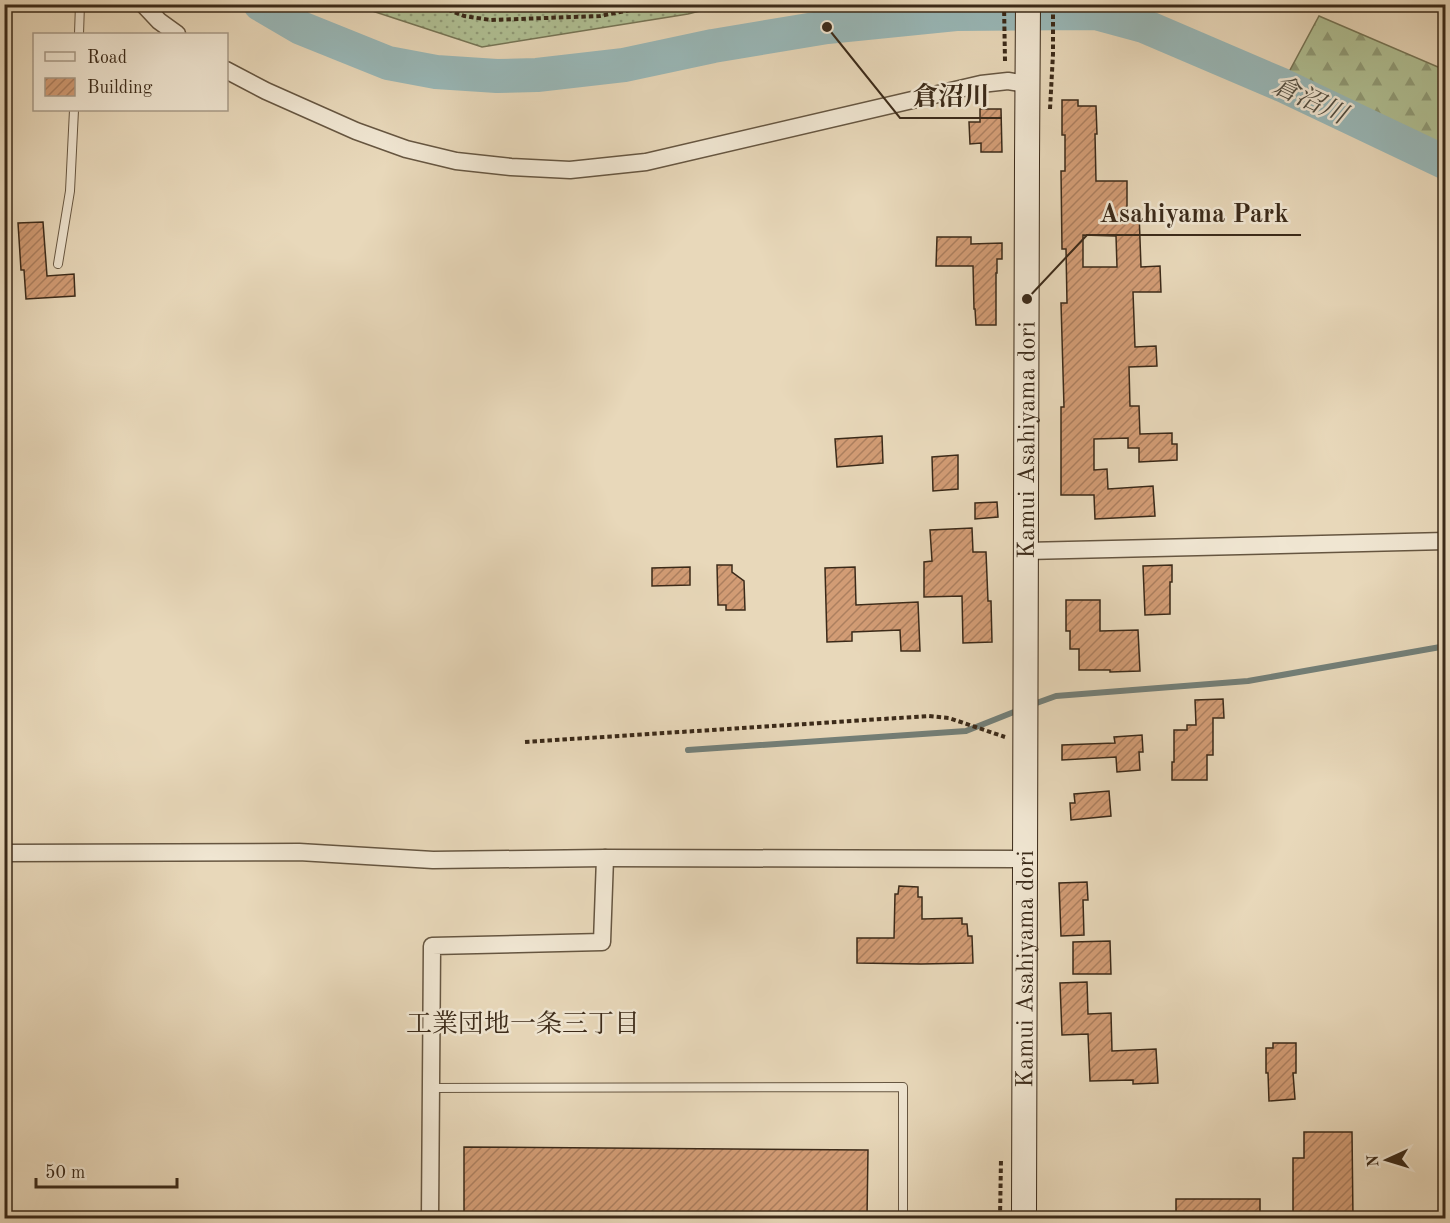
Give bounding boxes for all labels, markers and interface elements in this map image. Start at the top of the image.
legend [33,33,228,111]
text: Road [87,49,127,67]
water label: 倉沼川 [1268,71,1354,130]
callout: 倉沼川 [900,74,1002,118]
text: Building [87,79,153,97]
text: 倉沼川 [912,82,990,111]
callout: Asahiyama Park [1087,191,1301,235]
text: Asahiyama Park [1099,202,1289,228]
street label: Kamui Asahiyama dori [1016,321,1041,559]
street label: Kamui Asahiyama dori [1014,850,1039,1088]
district label: 工業団地一条三丁目 [406,1010,640,1038]
north arrow [1357,1130,1417,1190]
scale bar [36,1151,177,1189]
text: N [1366,1153,1382,1168]
text: 50 m [45,1164,85,1182]

